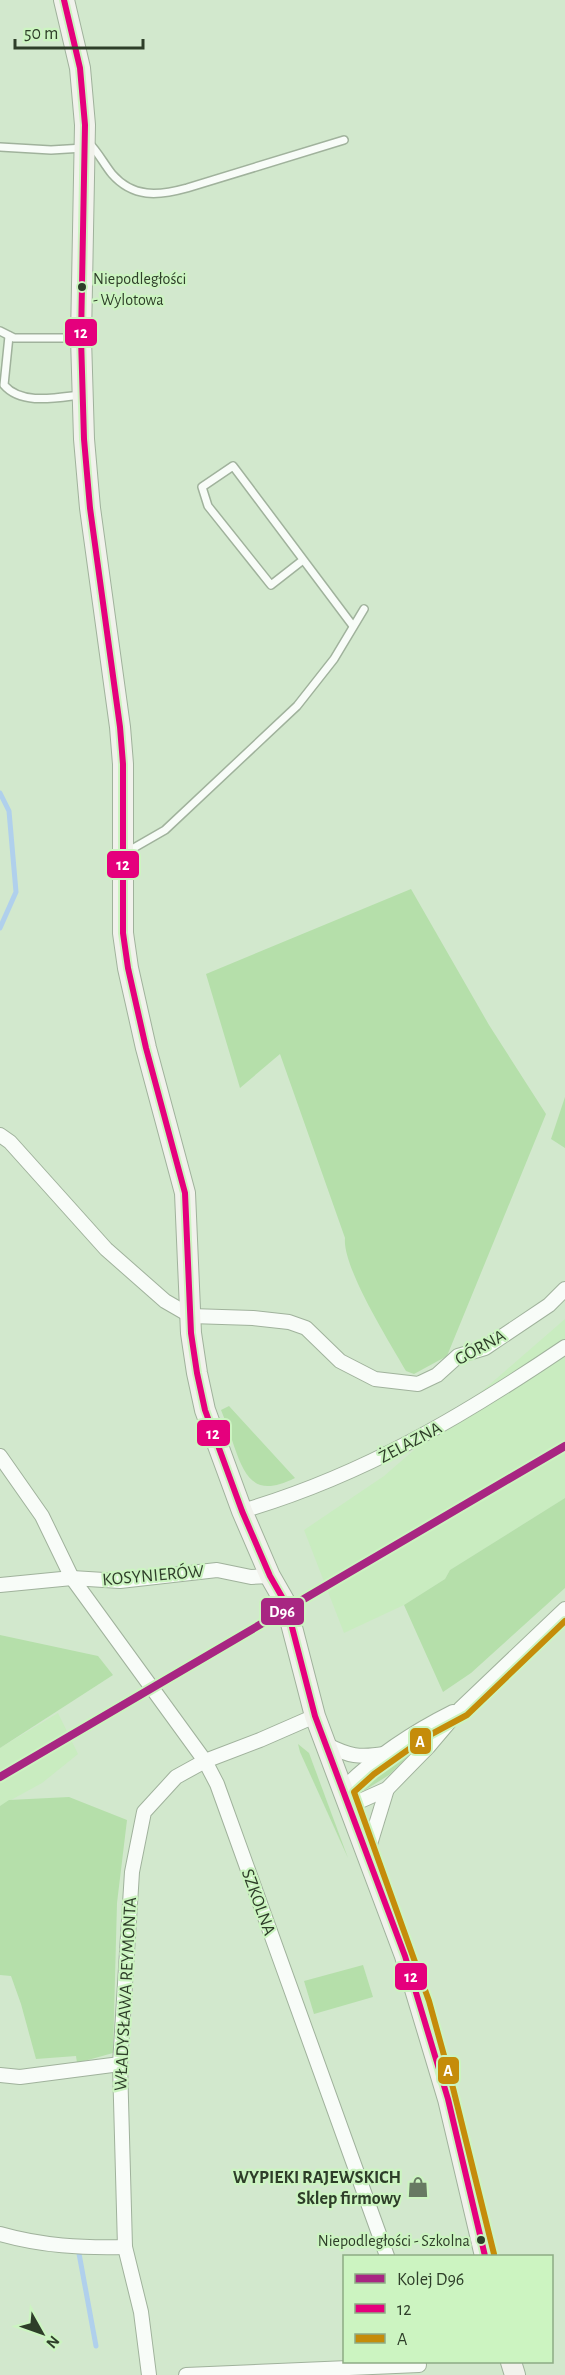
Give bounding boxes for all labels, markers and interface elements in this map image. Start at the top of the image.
scale bar [15,12,142,50]
text: 50 m [24,25,58,43]
place label: Niepodległości - Wylotowa [93,271,186,309]
marker: Niepodległości - Wylotowa [76,281,88,293]
line badge: 12 [64,318,98,347]
text: 12 [74,325,88,341]
line badge: 12 [106,850,140,879]
text: 12 [116,857,130,873]
street label: GÓRNA [451,1324,509,1369]
street label: ŻELAZNA [375,1417,445,1467]
line badge: 12 [196,1419,231,1447]
text: 12 [206,1426,220,1442]
street label: KOSYNIERÓW [101,1560,205,1589]
line badge: D96 [260,1597,305,1626]
text: D96 [269,1604,295,1620]
line badge: A [409,1727,432,1755]
text: A [415,1734,425,1750]
street label: SZKOLNA [238,1867,279,1938]
street label: WŁADYSŁAWA REYMONTA [112,1896,140,2091]
line badge: 12 [394,1962,428,1991]
text: 12 [404,1969,418,1985]
line badge: A [437,2056,460,2085]
text: A [443,2063,453,2079]
place label: WYPIEKI RAJEWSKICH Sklep firmowy [233,2169,402,2208]
shop icon: WYPIEKI RAJEWSKICH Sklep firmowy [406,2175,430,2199]
place label: Niepodległości - Szkolna [318,2233,470,2249]
marker: Niepodległości - Szkolna [475,2234,487,2246]
legend [343,2255,553,2363]
text: Kolej D96 [397,2271,464,2289]
text: 12 [397,2301,411,2319]
north arrow [12,2303,72,2363]
text: A [397,2331,408,2349]
text: N [43,2333,62,2351]

